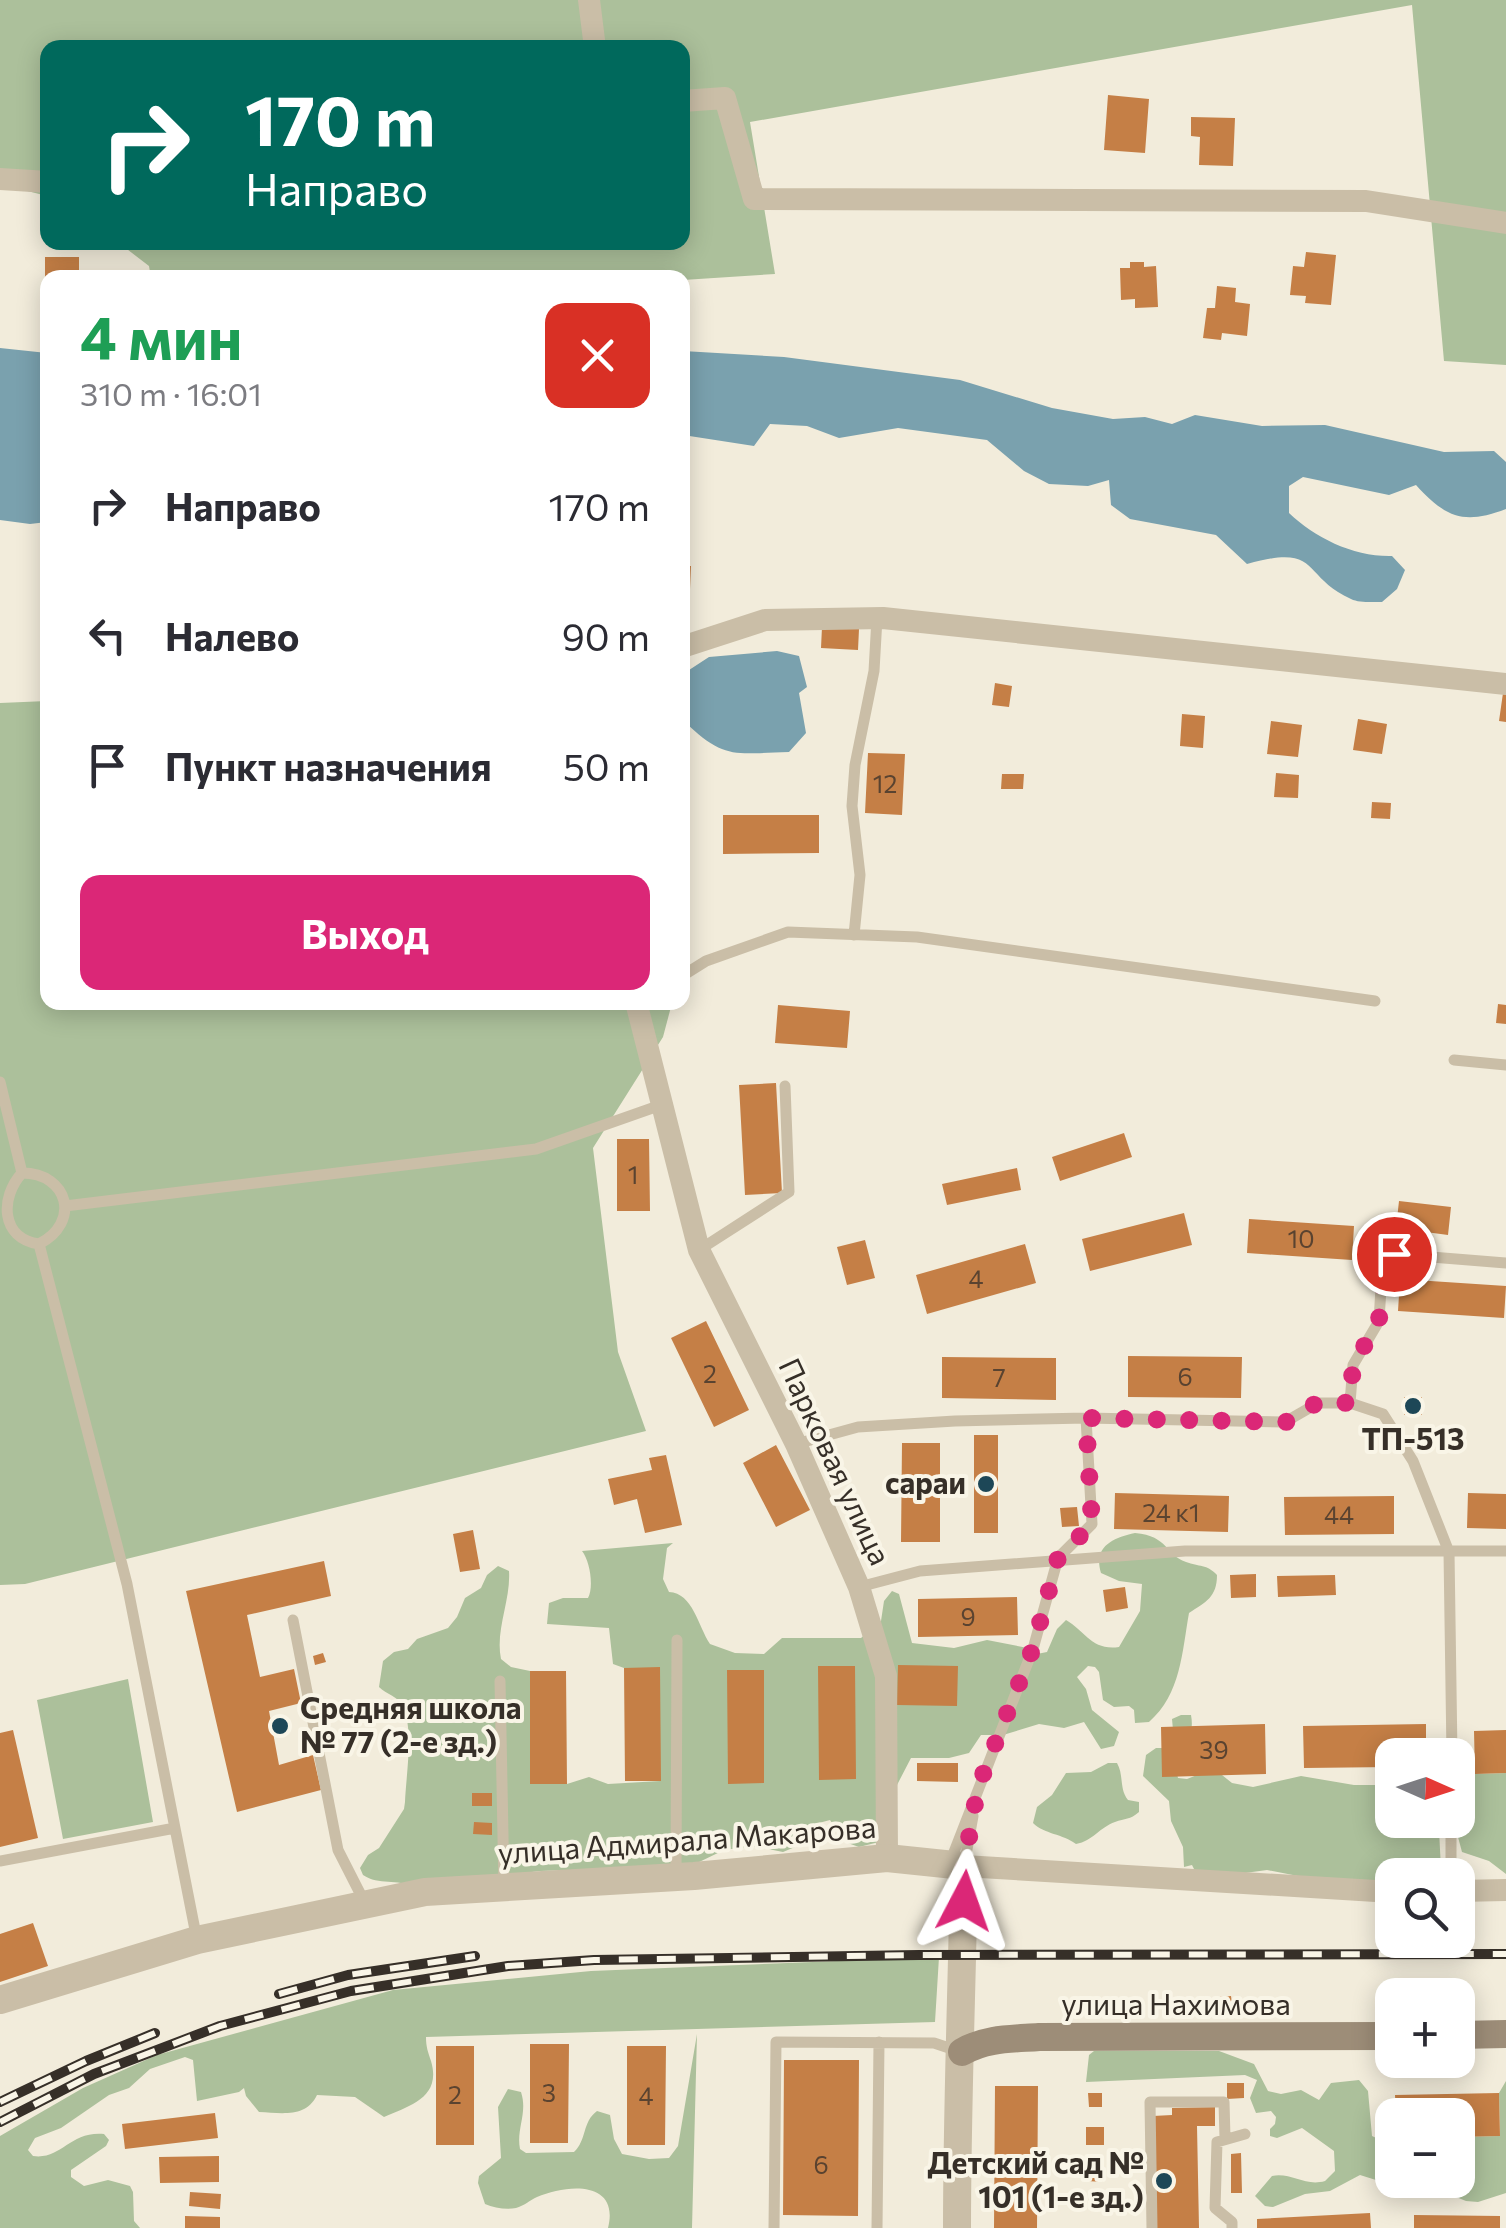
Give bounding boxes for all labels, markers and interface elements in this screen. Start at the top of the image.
text: 170 m [245,75,436,160]
icon: right [80,80,210,210]
text: Направо [245,160,428,215]
text: 4 мин [80,299,242,372]
button: close [545,303,650,408]
text: 310 m · 16:01 [80,373,262,413]
icon: right [80,478,135,533]
text: Направо [165,482,321,529]
text: 170 m [549,482,650,529]
icon: left [80,608,135,663]
text: Налево [165,612,299,659]
text: 90 m [562,612,650,659]
icon: arrive [80,738,135,793]
text: Пункт назначения [165,742,492,789]
text: 50 m [563,742,650,789]
house number: 12 [873,768,897,798]
button: Выход [80,875,650,990]
house number: 1 [628,1159,638,1189]
pin [1352,1212,1437,1297]
house number: 10 [1287,1223,1315,1253]
icon: arrive [1367,1227,1422,1282]
house number: 4 [968,1263,984,1293]
street label: Парковая улица [772,1352,900,1570]
house number: 2 [703,1358,717,1388]
house number: 6 [1177,1361,1193,1391]
house number: 7 [992,1362,1006,1392]
marker: ТП-513 [1402,1395,1424,1417]
place label: ТП-513 [1361,1419,1465,1456]
place label: сараи [885,1463,966,1500]
marker: сараи [975,1473,997,1495]
house number: 24 к1 [1142,1497,1200,1527]
house number: 44 [1324,1499,1354,1529]
house number: 9 [960,1601,976,1631]
place label: Средняя школа № 77 (2-е зд.) [300,1688,522,1759]
marker: Средняя школа № 77 (2-е зд.) [269,1715,291,1737]
house number: 39 [1199,1734,1229,1764]
north arrow [1375,1738,1475,1838]
map controls [1375,1738,1475,2198]
street label: улица Адмирала Макарова [497,1807,877,1870]
position arrow [912,1849,1016,1953]
button: search [1375,1858,1475,1958]
button: + [1375,1978,1475,2078]
street label: улица Нахимова [1061,1984,1291,2021]
house number: 3 [542,2077,556,2107]
house number: 2 [448,2079,462,2109]
house number: 4 [638,2080,654,2110]
button: − [1375,2098,1475,2198]
place label: Детский сад № 101 (1-е зд.) [927,2143,1144,2214]
house number: 6 [813,2149,829,2179]
marker: Детский сад № 101 (1-е зд.) [1153,2170,1175,2192]

